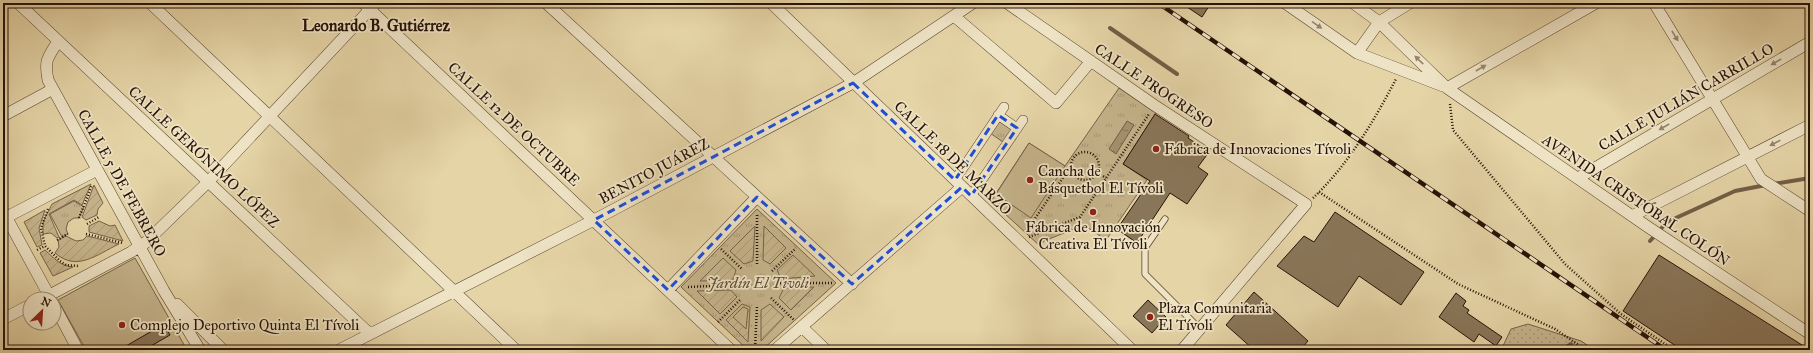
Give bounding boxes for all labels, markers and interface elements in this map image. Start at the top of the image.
district label: Leonardo B. Gutiérrez [302,16,450,35]
one-way arrow [1312,21,1322,29]
one-way arrow [1671,30,1678,42]
street label: CALLE JULIÁN CARRILLO [1595,38,1777,156]
street label: CALLE PROGRESO [1091,40,1217,132]
one-way arrow [1414,56,1424,65]
street label: CALLE 12 DE OCTUBRE [444,58,584,190]
one-way arrow [1770,58,1782,65]
one-way arrow [1475,65,1487,72]
street label: CALLE GERÓNIMO LÓPEZ [125,82,284,232]
street label: CALLE 18 DE MARZO [891,97,1015,219]
street label: CALLE 5 DE FEBRERO [74,106,170,260]
one-way arrow [1658,124,1670,131]
street label: AVENIDA CRISTÓBAL COLÓN [1538,129,1734,270]
street label: BENITO JUÁREZ [595,133,713,209]
one-way arrow [1769,139,1781,146]
place label: Fábrica de Innovaciones Tívoli [1164,140,1351,158]
marker: Fábrica de Innovaciones Tívoli [1151,144,1161,154]
place label: Cancha de Básquetbol El Tívoli [1038,162,1164,198]
marker: Cancha de Básquetbol El Tívoli [1025,175,1035,185]
marker: Fábrica de Innovación Creativa El Tívoli [1088,207,1098,217]
place label: Fábrica de Innovación Creativa El Tívoli [1025,218,1161,253]
park label: Jardín El Tivoli [706,274,810,292]
north arrow [22,291,62,331]
text: N [39,295,54,311]
place label: Plaza Comunitaria El Tívoli [1158,299,1272,334]
marker: Plaza Comunitaria El Tívoli [1145,312,1155,322]
place label: Complejo Deportivo Quinta El Tívoli [130,316,359,334]
marker: Complejo Deportivo Quinta El Tívoli [117,320,127,330]

